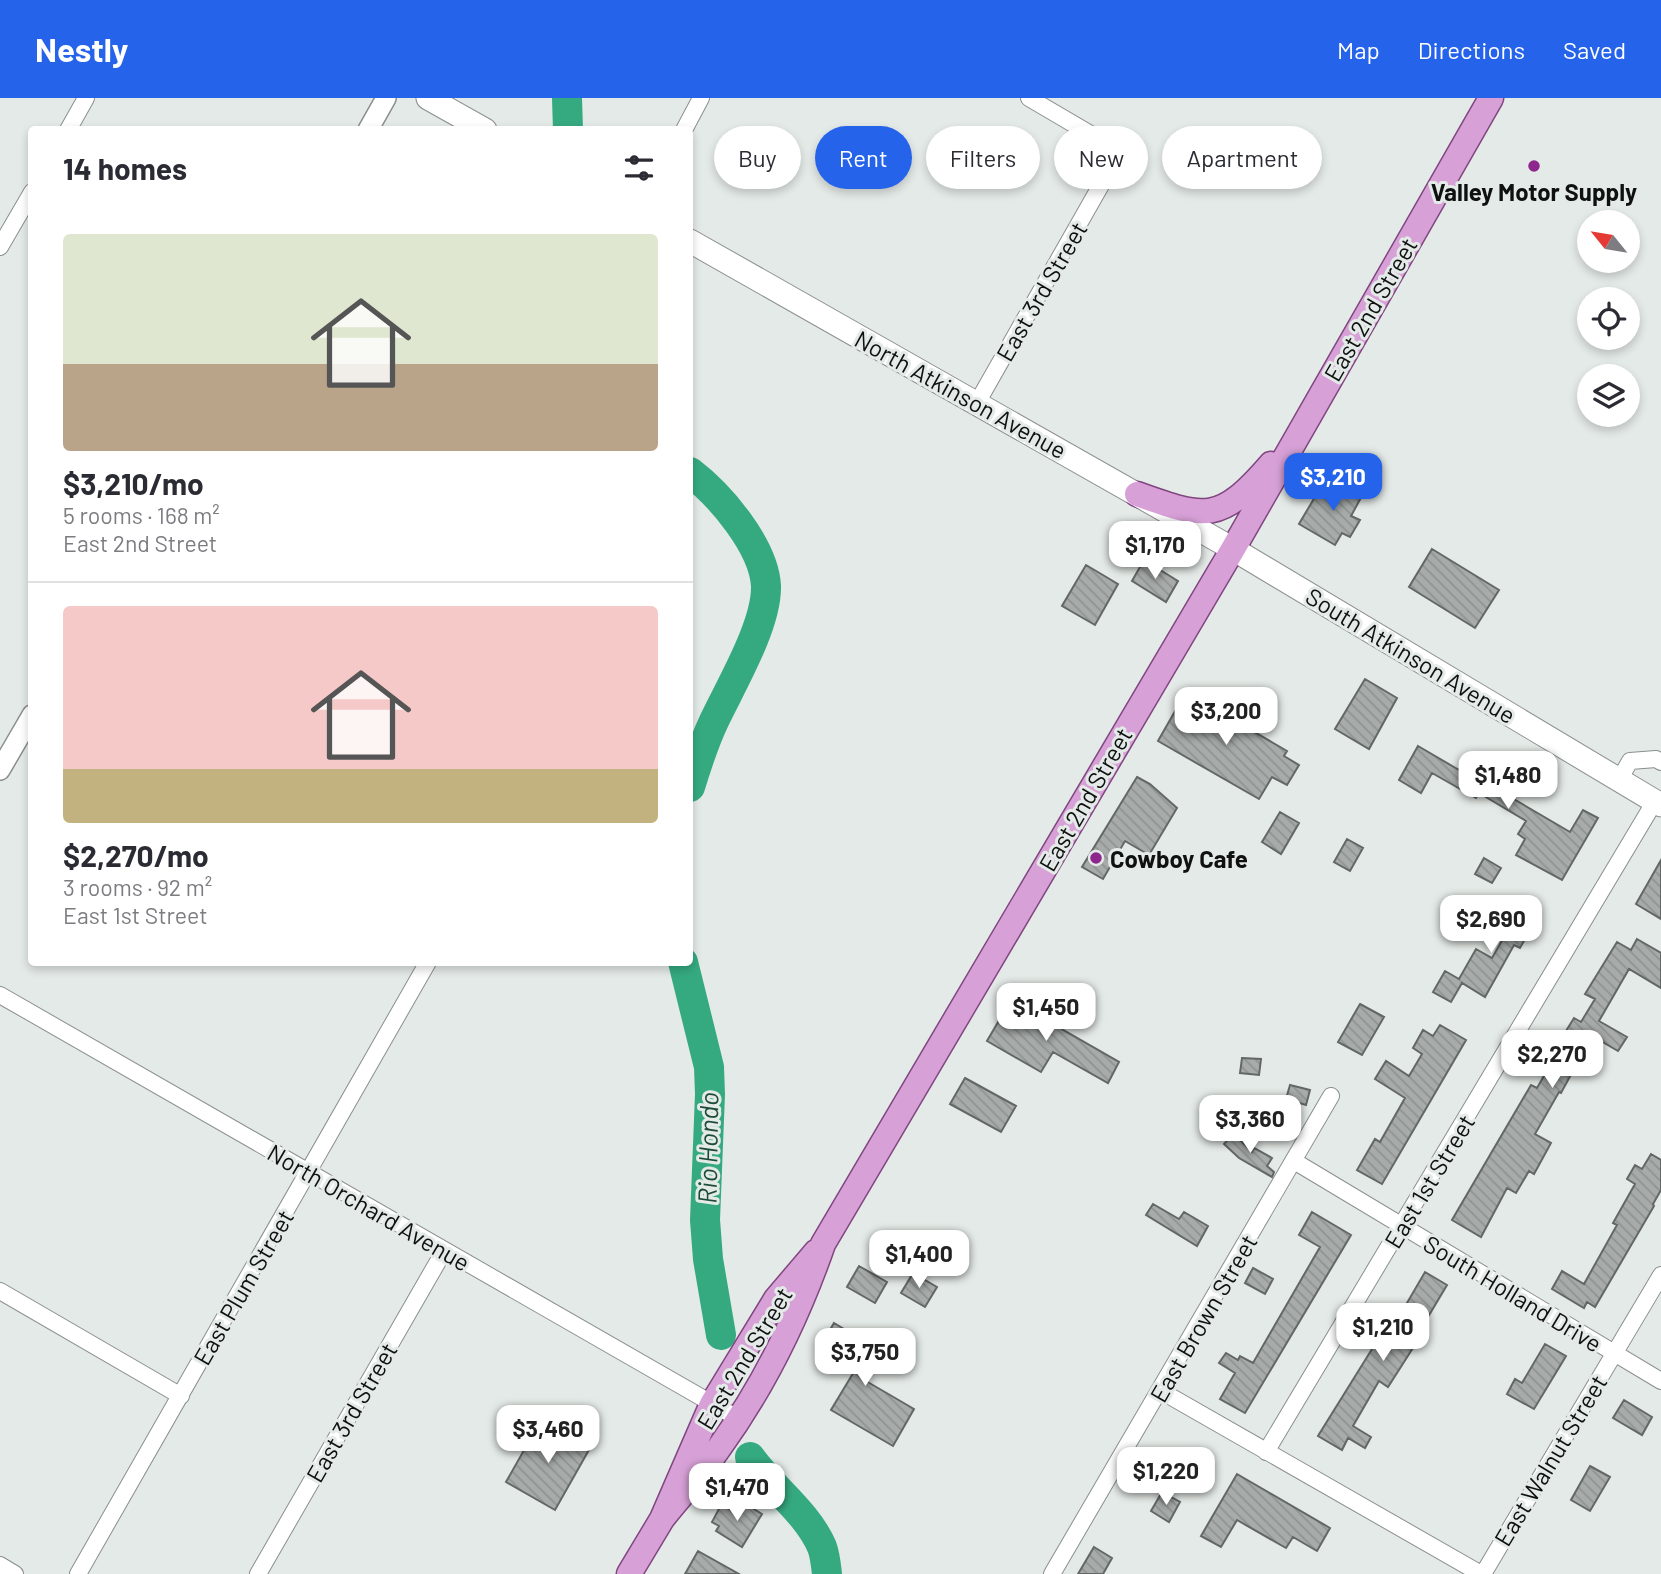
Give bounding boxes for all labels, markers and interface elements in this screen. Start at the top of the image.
text: Nestly [35,29,129,69]
text: Map [1337,35,1380,64]
text: Directions [1418,35,1525,64]
text: Saved [1563,35,1626,64]
chip: Buy [714,126,801,189]
chip: Rent [815,126,912,189]
chip: Filters [926,126,1040,189]
chip: New [1054,126,1148,189]
chip: Apartment [1162,126,1322,189]
icon: filters [620,149,658,187]
text: 14 homes [63,150,187,186]
marker: Valley Motor Supply [1526,158,1542,174]
place label: Valley Motor Supply [1431,177,1637,206]
north arrow [1577,210,1640,273]
map controls [1577,210,1640,427]
street label: East 3rd Street [989,216,1093,366]
street label: East 2nd Street [1317,232,1423,386]
icon: home [298,280,424,406]
button: locate [1577,287,1640,350]
street label: North Atkinson Avenue [850,324,1072,464]
button: layers [1577,364,1640,427]
pin: $3,210 [1276,454,1390,513]
text: $3,210 [1300,462,1366,490]
text: $3,210/mo [63,465,204,501]
text: 5 rooms · 168 m² [63,501,220,529]
pin: $1,170 [1098,522,1212,581]
text: East 2nd Street [63,529,217,557]
text: $1,170 [1125,530,1185,558]
street label: South Atkinson Avenue [1301,581,1521,729]
icon: home [298,652,424,778]
pin: $3,200 [1169,688,1283,747]
text: $3,200 [1191,696,1261,724]
street label: East 2nd Street [1032,722,1138,876]
pin: $1,480 [1451,752,1565,811]
text: $1,480 [1475,760,1541,788]
text: $2,270/mo [63,837,209,873]
place label: Cowboy Cafe [1110,844,1248,873]
marker: Cowboy Cafe [1088,850,1104,866]
text: 3 rooms · 92 m² [63,873,212,901]
pin: $2,690 [1434,896,1548,955]
text: East 1st Street [63,901,208,929]
text: $2,690 [1456,904,1526,932]
pin: $1,450 [989,984,1103,1043]
text: $1,450 [1013,992,1079,1020]
pin: $2,270 [1495,1030,1609,1090]
text: $2,270 [1517,1039,1587,1067]
water label: Rio Hondo [691,1092,723,1204]
pin: $3,360 [1193,1096,1307,1155]
text: $3,360 [1215,1104,1285,1132]
street label: East 1st Street [1378,1109,1480,1253]
street label: North Orchard Avenue [263,1137,475,1277]
street label: East Plum Street [187,1204,299,1370]
street label: South Holland Drive [1419,1228,1607,1358]
street label: East Brown Street [1143,1229,1263,1407]
pin: $1,400 [862,1230,976,1290]
text: $1,400 [885,1239,953,1267]
street label: East 2nd Street [690,1282,798,1434]
pin: $1,210 [1326,1304,1440,1363]
text: $1,210 [1352,1312,1414,1340]
pin: $3,750 [808,1328,922,1388]
street label: East 3rd Street [299,1337,403,1487]
text: $3,750 [831,1337,899,1365]
street label: East Walnut Street [1488,1369,1612,1551]
pin: $3,460 [491,1406,605,1465]
text: $3,460 [512,1414,584,1442]
pin: $1,220 [1109,1448,1223,1507]
text: $1,220 [1133,1456,1199,1484]
pin: $1,470 [680,1464,794,1523]
text: $1,470 [705,1472,769,1500]

